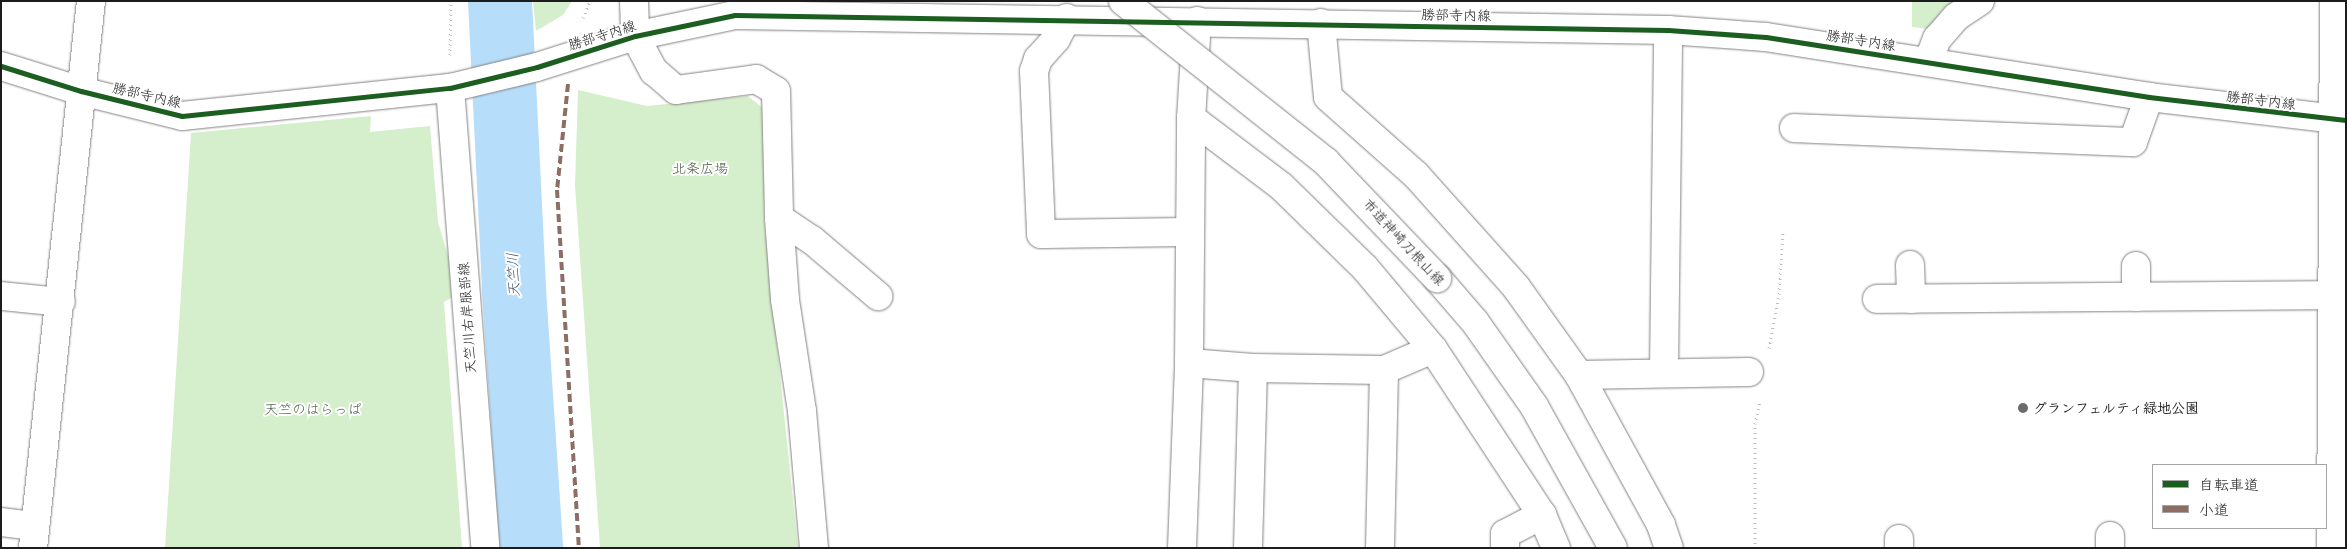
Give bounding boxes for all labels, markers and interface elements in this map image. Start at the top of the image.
street label: 勝部寺内線 [1421,6,1491,24]
street label: 勝部寺内線 [566,17,638,53]
street label: 勝部寺内線 [1825,26,1897,54]
street label: 勝部寺内線 [111,79,183,111]
street label: 勝部寺内線 [2225,87,2297,113]
park label: 北条広場 [672,160,728,176]
street label: 市道神崎刀根山線 [1360,195,1448,289]
water label: 天竺川 [503,252,523,298]
street label: 天竺川右岸服部線 [455,262,479,374]
place label: グランフェルティ緑地公園 [2033,400,2201,416]
park label: 天竺のはらっぱ [264,401,362,417]
marker: グランフェルティ緑地公園 [2017,402,2029,414]
legend [2152,464,2327,529]
text: 自転車道 [2199,475,2259,494]
text: 小道 [2199,500,2229,519]

